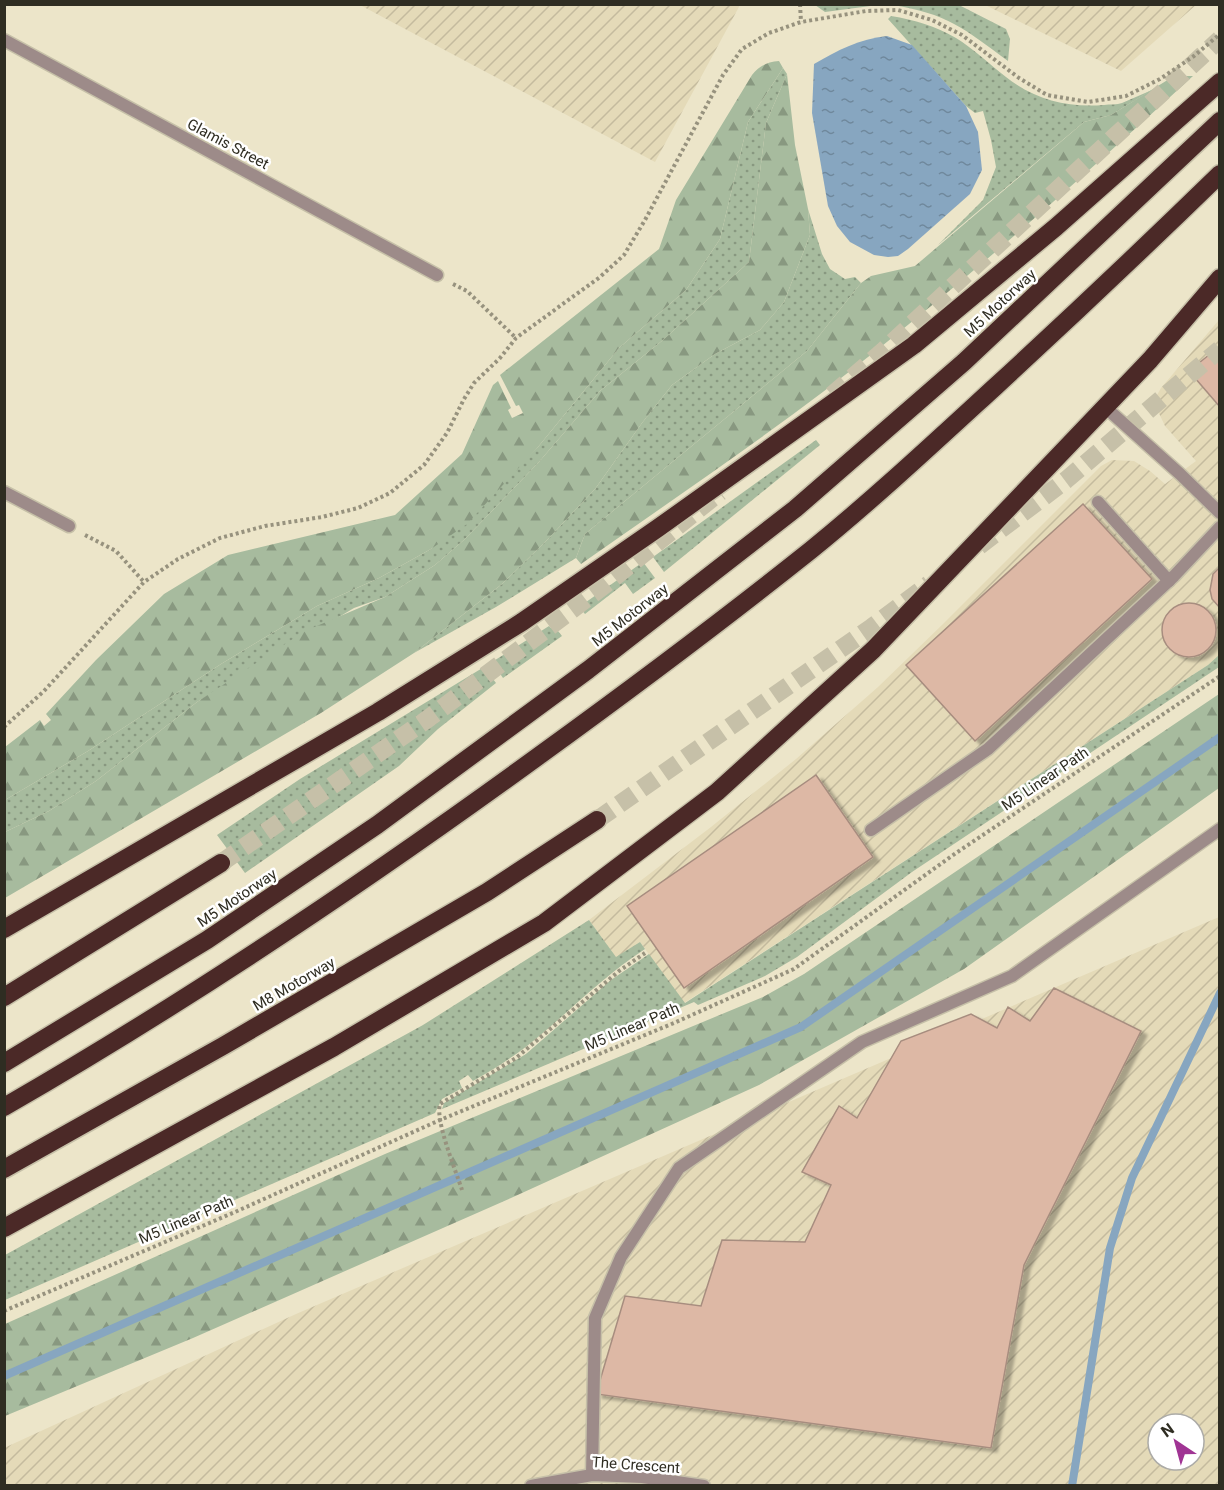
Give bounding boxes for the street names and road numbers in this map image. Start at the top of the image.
street label: Glamis Street [184,115,272,173]
street label: M5 Motorway [960,265,1040,341]
street label: M5 Motorway [588,580,672,650]
street label: M5 Linear Path [998,743,1092,815]
street label: M5 Motorway [194,865,280,931]
street label: M8 Motorway [250,953,338,1015]
street label: M5 Linear Path [582,999,682,1055]
street label: M5 Linear Path [136,1192,236,1248]
street label: The Crescent [591,1453,681,1477]

